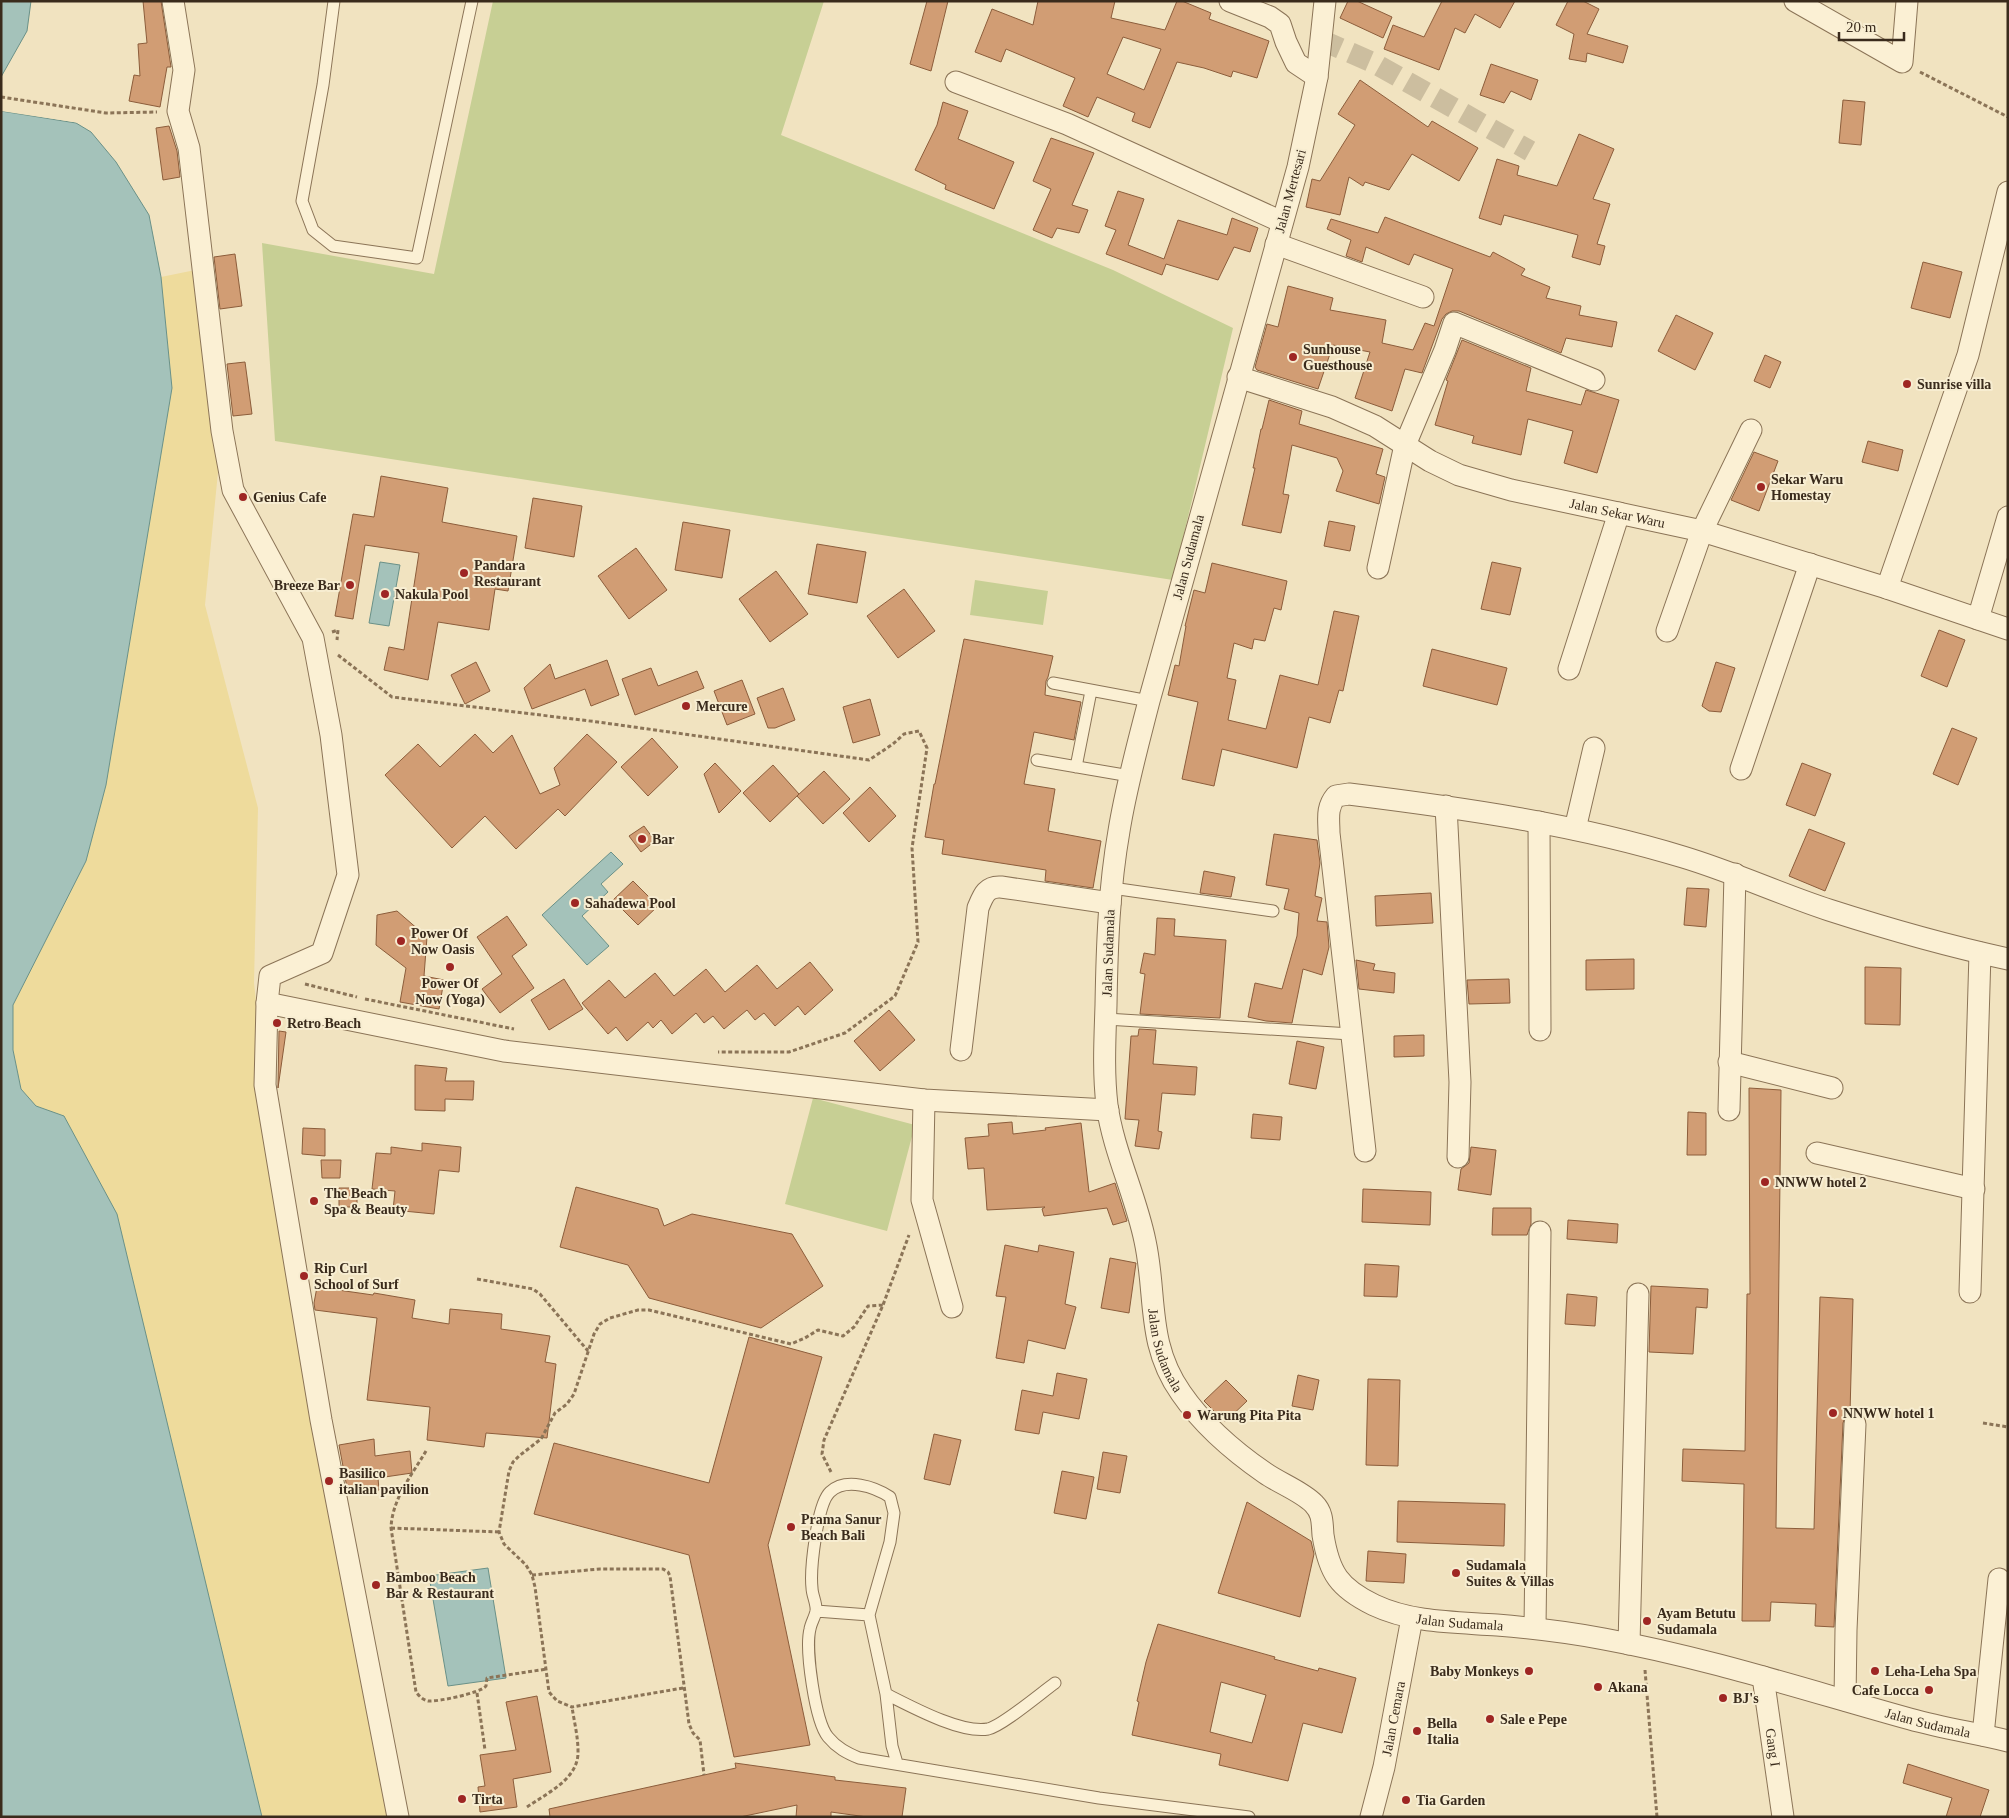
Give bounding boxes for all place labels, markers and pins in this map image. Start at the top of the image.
place label: Sunhouse Guesthouse [1303,342,1372,373]
marker: Sunhouse Guesthouse [1287,351,1299,363]
place label: Sunrise villa [1917,377,1991,392]
marker: Sunrise villa [1901,378,1913,390]
place label: Sekar Waru Homestay [1771,472,1843,503]
marker: Sekar Waru Homestay [1755,481,1767,493]
place label: Genius Cafe [253,490,327,505]
marker: Genius Cafe [237,491,249,503]
place label: Pandara Restaurant [474,558,541,589]
marker: Pandara Restaurant [458,567,470,579]
place label: Breeze Bar [274,578,340,593]
marker: Breeze Bar [344,579,356,591]
place label: Nakula Pool [395,587,469,602]
marker: Nakula Pool [379,588,391,600]
place label: Mercure [696,699,748,714]
marker: Mercure [680,700,692,712]
place label: Bar [652,832,675,847]
marker: Bar [636,833,648,845]
place label: Sahadewa Pool [585,896,676,911]
marker: Sahadewa Pool [569,897,581,909]
place label: Power Of Now Oasis [411,926,475,957]
marker: Power Of Now Oasis [395,935,407,947]
marker: Power Of Now (Yoga) [444,961,456,973]
place label: Power Of Now (Yoga) [415,976,485,1008]
place label: Retro Beach [287,1016,361,1031]
marker: Retro Beach [271,1017,283,1029]
place label: NNWW hotel 2 [1775,1175,1867,1190]
marker: NNWW hotel 2 [1759,1176,1771,1188]
place label: The Beach Spa & Beauty [324,1186,407,1217]
marker: The Beach Spa & Beauty [308,1195,320,1207]
place label: Rip Curl School of Surf [314,1261,399,1292]
marker: Rip Curl School of Surf [298,1270,310,1282]
place label: NNWW hotel 1 [1843,1406,1935,1421]
marker: NNWW hotel 1 [1827,1407,1839,1419]
place label: Warung Pita Pita [1197,1408,1301,1423]
marker: Warung Pita Pita [1181,1409,1193,1421]
place label: Basilico italian pavilion [339,1466,429,1497]
marker: Basilico italian pavilion [323,1475,335,1487]
place label: Prama Sanur Beach Bali [801,1512,882,1543]
marker: Prama Sanur Beach Bali [785,1521,797,1533]
place label: Sudamala Suites & Villas [1466,1558,1554,1589]
marker: Sudamala Suites & Villas [1450,1567,1462,1579]
place label: Bamboo Beach Bar & Restaurant [386,1570,494,1601]
marker: Bamboo Beach Bar & Restaurant [370,1579,382,1591]
place label: Ayam Betutu Sudamala [1657,1606,1736,1637]
marker: Ayam Betutu Sudamala [1641,1615,1653,1627]
place label: Baby Monkeys [1430,1664,1520,1679]
place label: Leha-Leha Spa [1885,1664,1976,1679]
marker: Baby Monkeys [1523,1665,1535,1677]
marker: Leha-Leha Spa [1869,1665,1881,1677]
place label: Akana [1608,1680,1648,1695]
marker: Akana [1592,1681,1604,1693]
place label: Cafe Locca [1852,1683,1919,1698]
marker: Cafe Locca [1923,1684,1935,1696]
place label: BJ's [1733,1691,1759,1706]
marker: BJ's [1717,1692,1729,1704]
place label: Sale e Pepe [1500,1712,1567,1727]
marker: Sale e Pepe [1484,1713,1496,1725]
place label: Bella Italia [1427,1716,1459,1747]
marker: Bella Italia [1411,1725,1423,1737]
place label: Tirta [472,1792,503,1807]
marker: Tirta [456,1793,468,1805]
place label: Tia Garden [1416,1793,1486,1808]
marker: Tia Garden [1400,1794,1412,1806]

